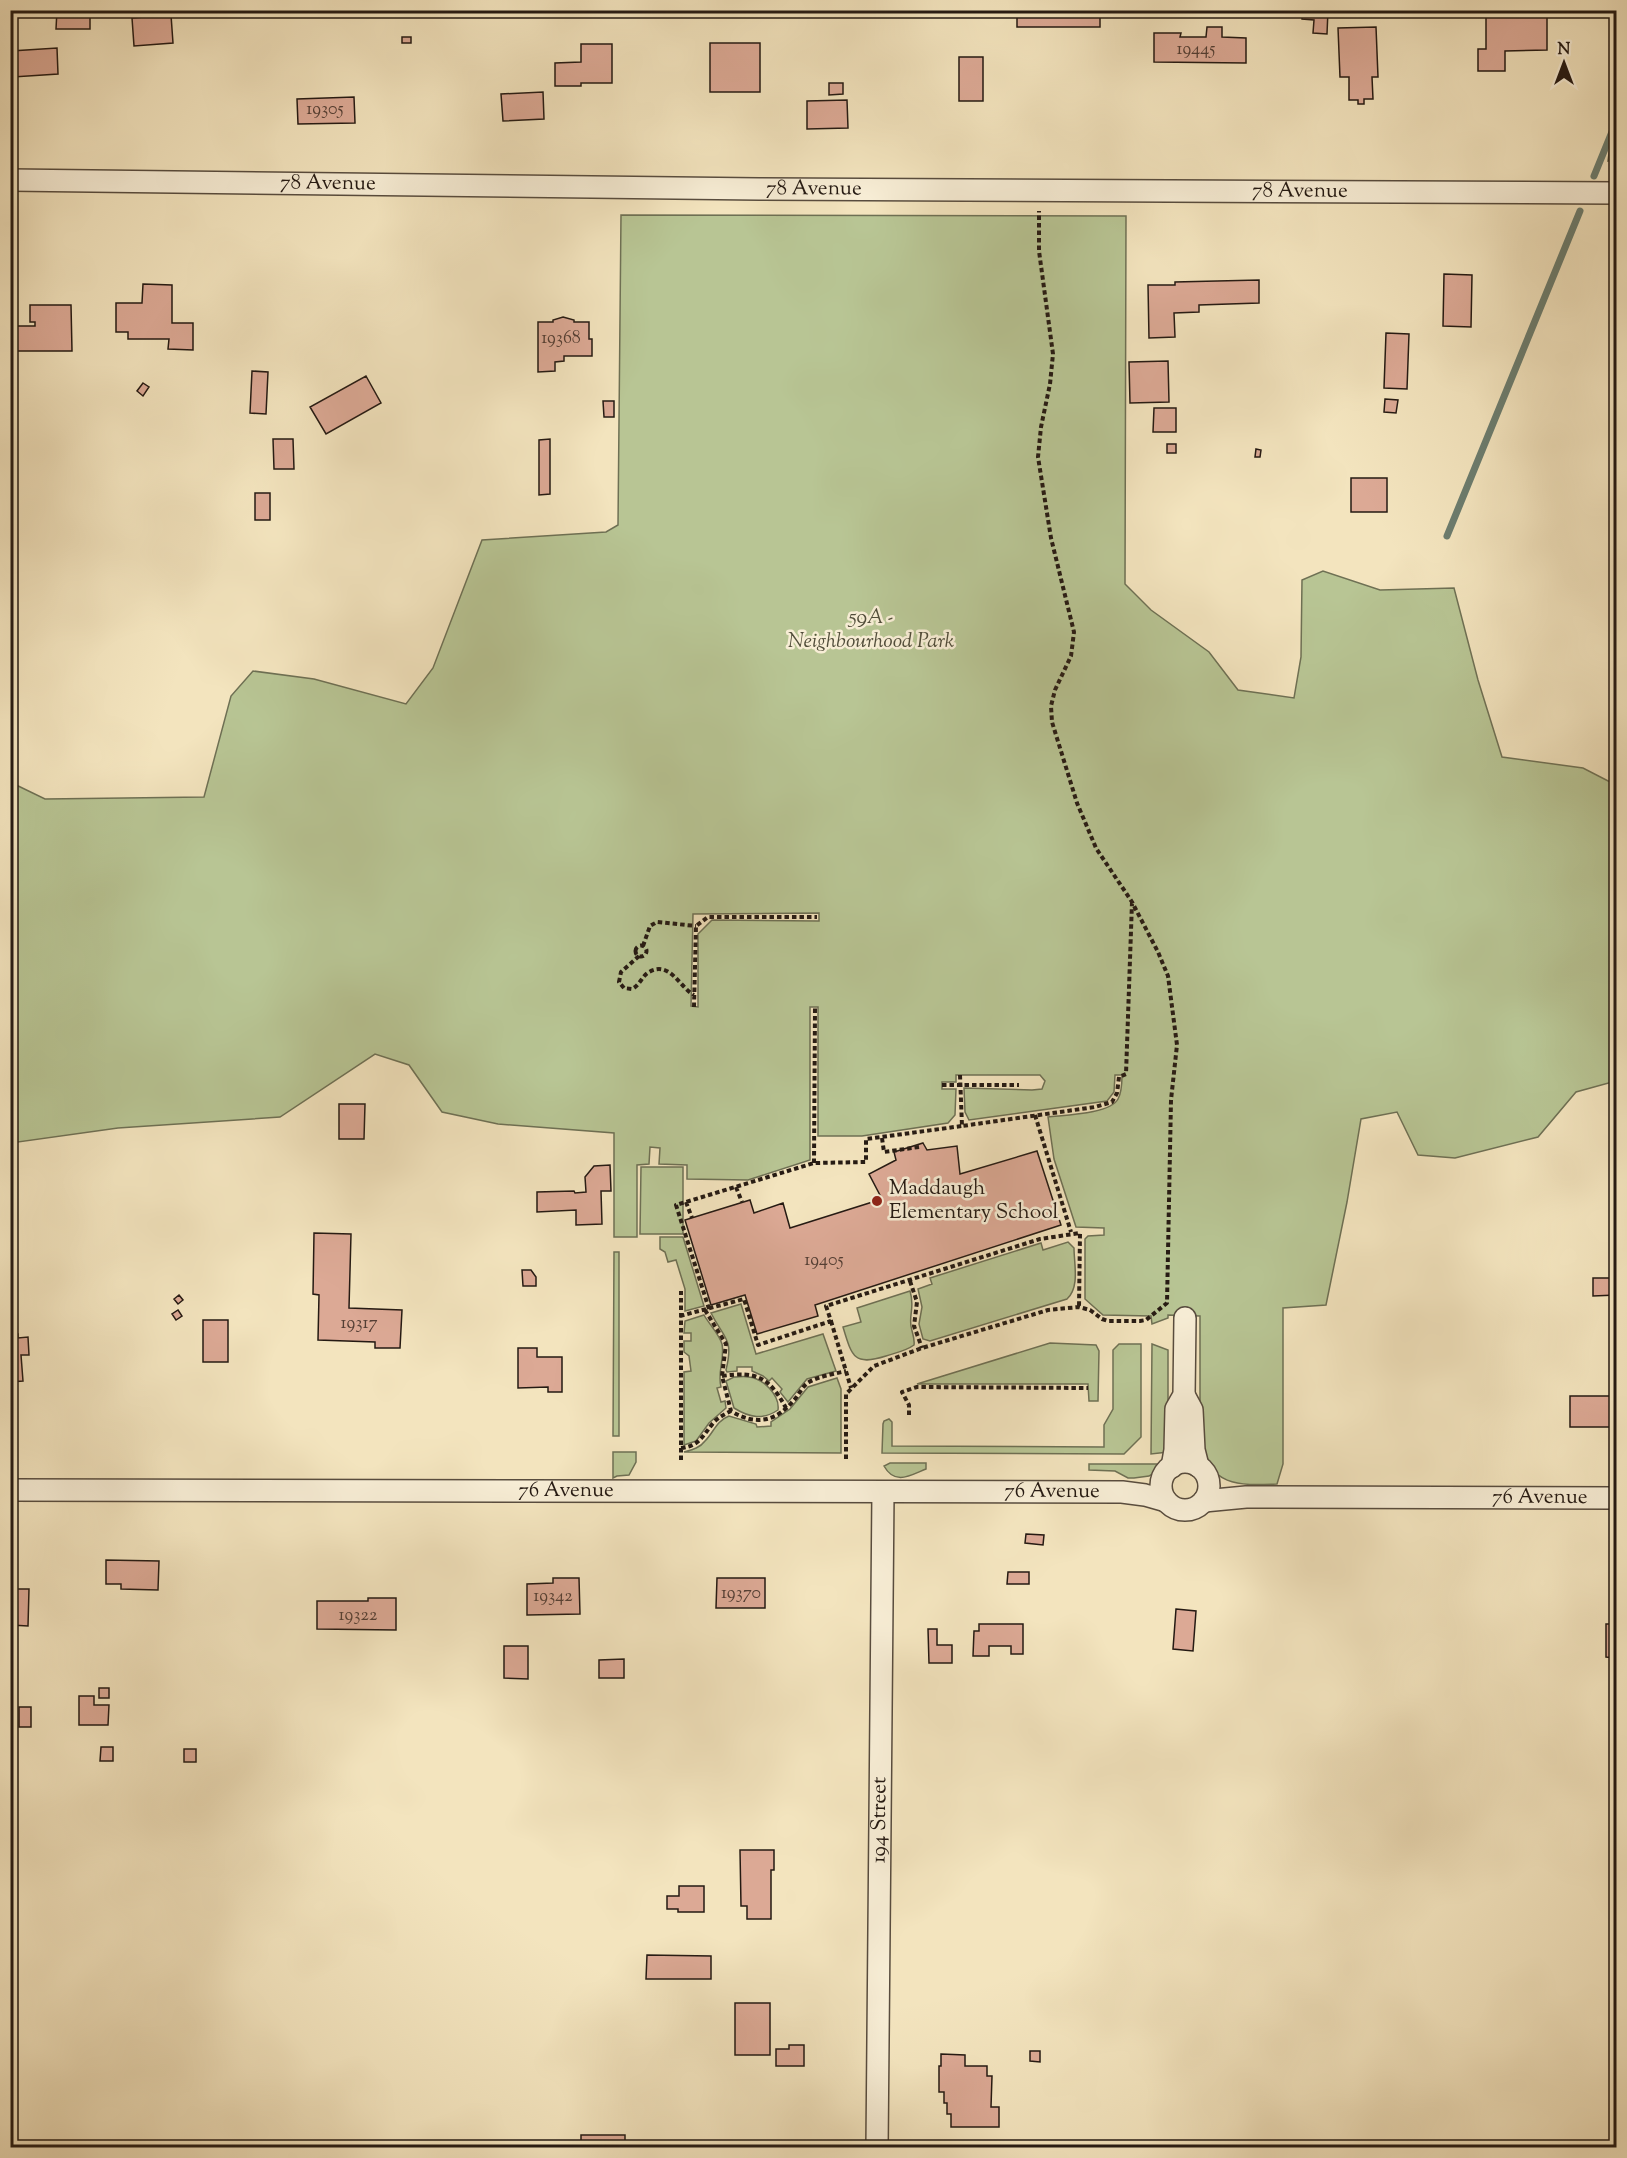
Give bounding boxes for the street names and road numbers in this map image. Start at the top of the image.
street label: 78 Avenue [280,168,376,199]
street label: 78 Avenue [766,174,862,204]
street label: 78 Avenue [1252,176,1348,207]
street label: 76 Avenue [518,1476,614,1506]
street label: 76 Avenue [1004,1477,1100,1507]
street label: 76 Avenue [1492,1483,1588,1513]
street label: 194 Street [865,1777,895,1863]

